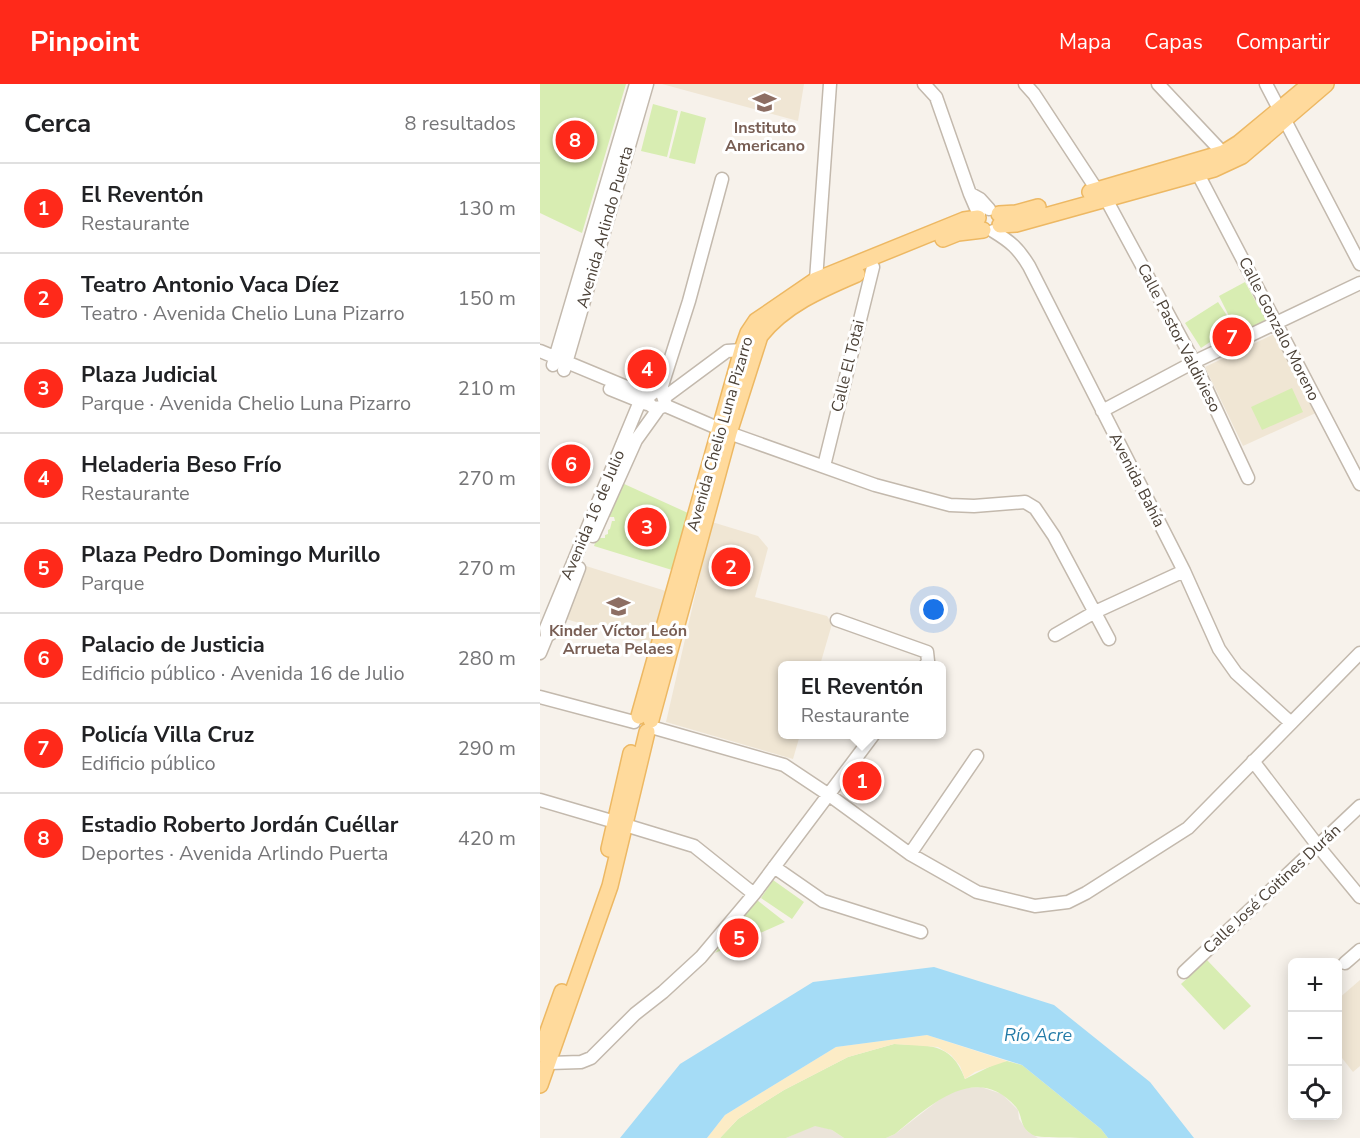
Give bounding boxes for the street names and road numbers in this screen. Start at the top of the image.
street label: Avenida Arlindo Puerta [571,143,639,311]
street label: Calle Gonzalo Moreno [1233,253,1325,405]
street label: Calle Pastor Valdivieso [1132,260,1226,416]
street label: Calle El Totai [826,318,870,414]
street label: Avenida Chelio Luna Pizarro [682,334,758,534]
street label: Avenida Bahía [1104,429,1170,531]
street label: Avenida 16 de Julio [557,447,629,583]
street label: Calle José Coitines Durán [1198,819,1346,959]

